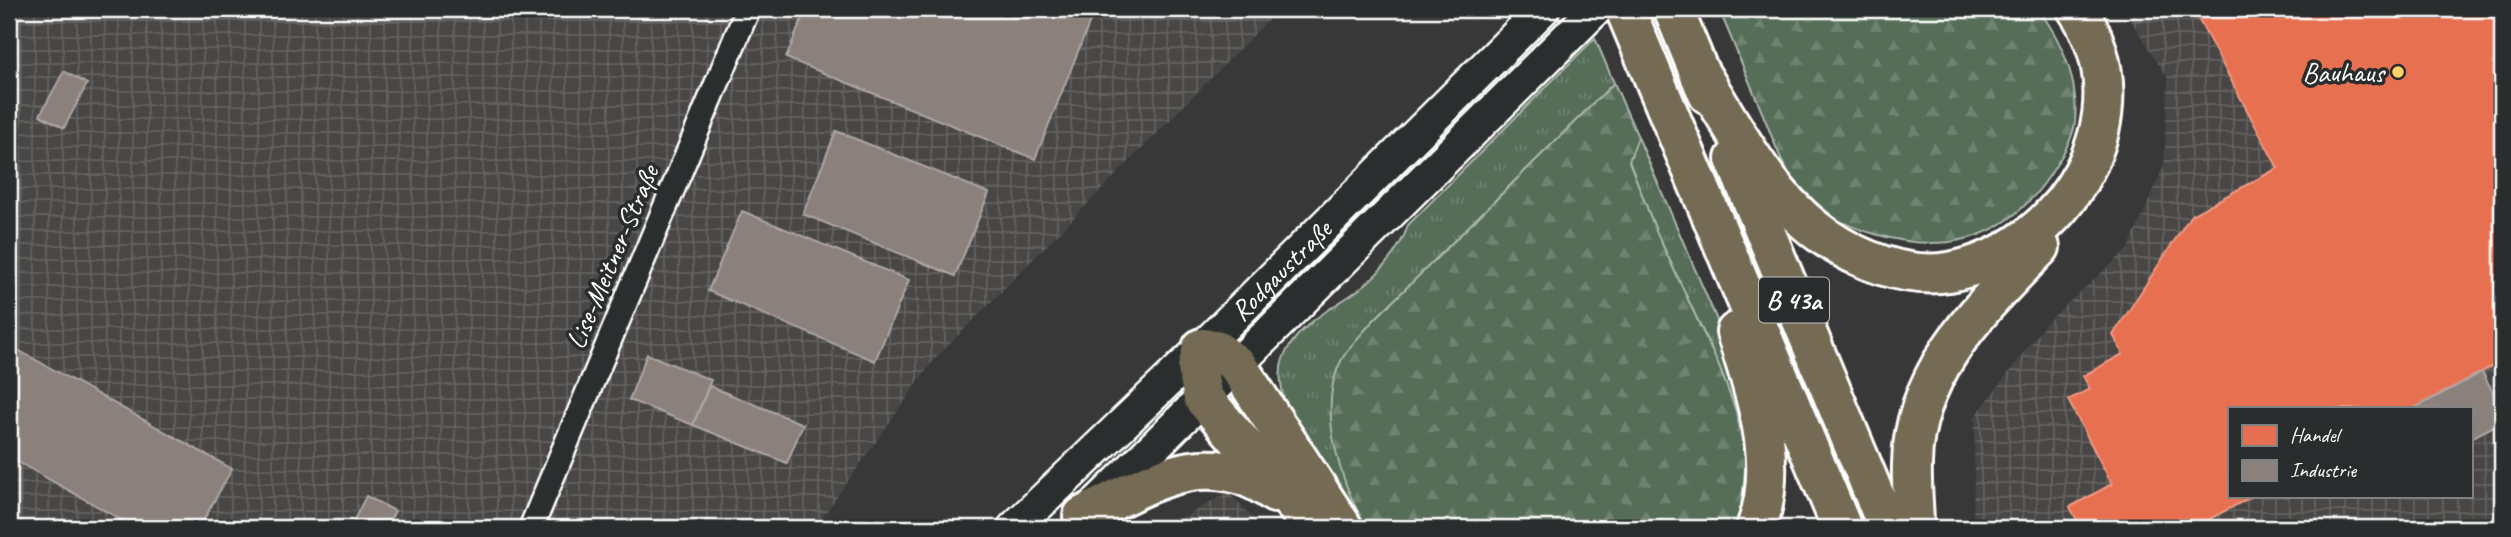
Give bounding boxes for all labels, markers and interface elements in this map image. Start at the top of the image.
place label: Bauhaus [2302,55,2386,90]
marker: Bauhaus [2390,64,2406,80]
street label: Lise-Meitner-Straße [558,158,667,354]
street label: Rodgaustraße [1223,211,1340,328]
road number: B 43a [1759,278,1829,322]
legend [2228,407,2472,498]
text: Handel [2290,422,2343,448]
text: Industrie [2290,457,2357,483]

